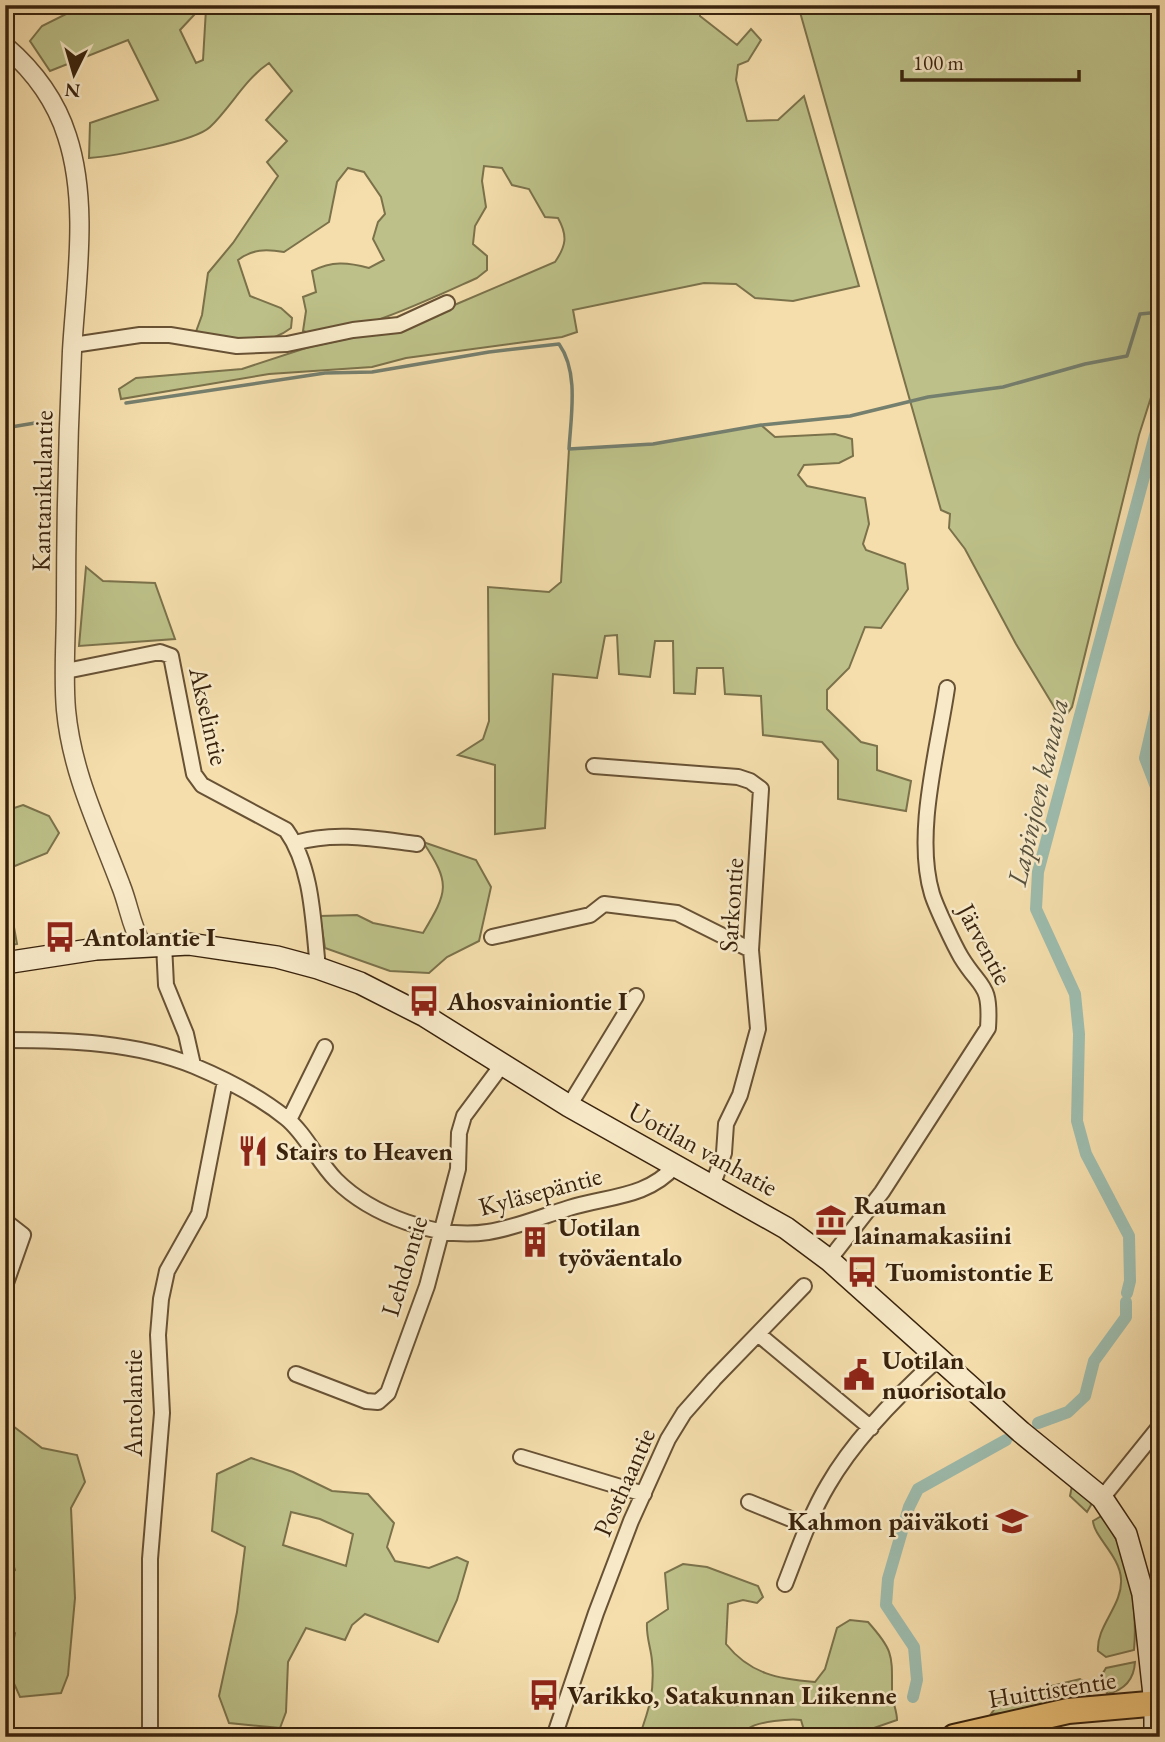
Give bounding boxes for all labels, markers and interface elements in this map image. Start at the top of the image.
north arrow [38,38,108,108]
scale bar [902,38,1079,82]
text: 100 m [913,49,964,76]
text: N [63,77,81,104]
street label: Kantanikulantie [24,410,60,572]
street label: Akselintie [181,663,237,768]
water label: Lapinjoen kanava [998,695,1076,890]
street label: Sarkontie [711,857,751,953]
street label: Järventie [949,896,1020,990]
bus stop icon: Antolantie I [43,920,77,954]
place label: Antolantie I [82,920,216,954]
bus stop icon: Ahosvainiontie I [407,984,441,1018]
place label: Ahosvainiontie I [446,984,628,1018]
street label: Uotilan vanhatie [622,1094,784,1204]
restaurant icon: Stairs to Heaven [236,1134,270,1168]
place label: Stairs to Heaven [276,1134,453,1168]
street label: Kyläsepäntie [475,1158,605,1224]
place label: Rauman lainamakasiini [854,1188,1012,1252]
museum icon: Rauman lainamakasiini [814,1203,848,1237]
place label: Uotilan työväentalo [558,1210,682,1274]
street label: Lehdontie [373,1212,435,1320]
building icon: Uotilan työväentalo [518,1225,552,1259]
bus stop icon: Tuomistontie E [845,1255,879,1289]
place label: Tuomistontie E [885,1255,1053,1289]
place label: Uotilan nuorisotalo [882,1343,1006,1407]
street label: Antolantie [116,1349,150,1458]
public building icon: Uotilan nuorisotalo [842,1358,876,1392]
street label: Posthaantie [585,1423,663,1541]
place label: Kahmon päiväkoti [788,1504,989,1538]
school or university icon: Kahmon päiväkoti [995,1504,1029,1538]
street label: Huittistentie [986,1662,1118,1716]
bus stop icon: Varikko, Satakunnan Liikenne [527,1678,561,1712]
place label: Varikko, Satakunnan Liikenne [567,1678,897,1712]

